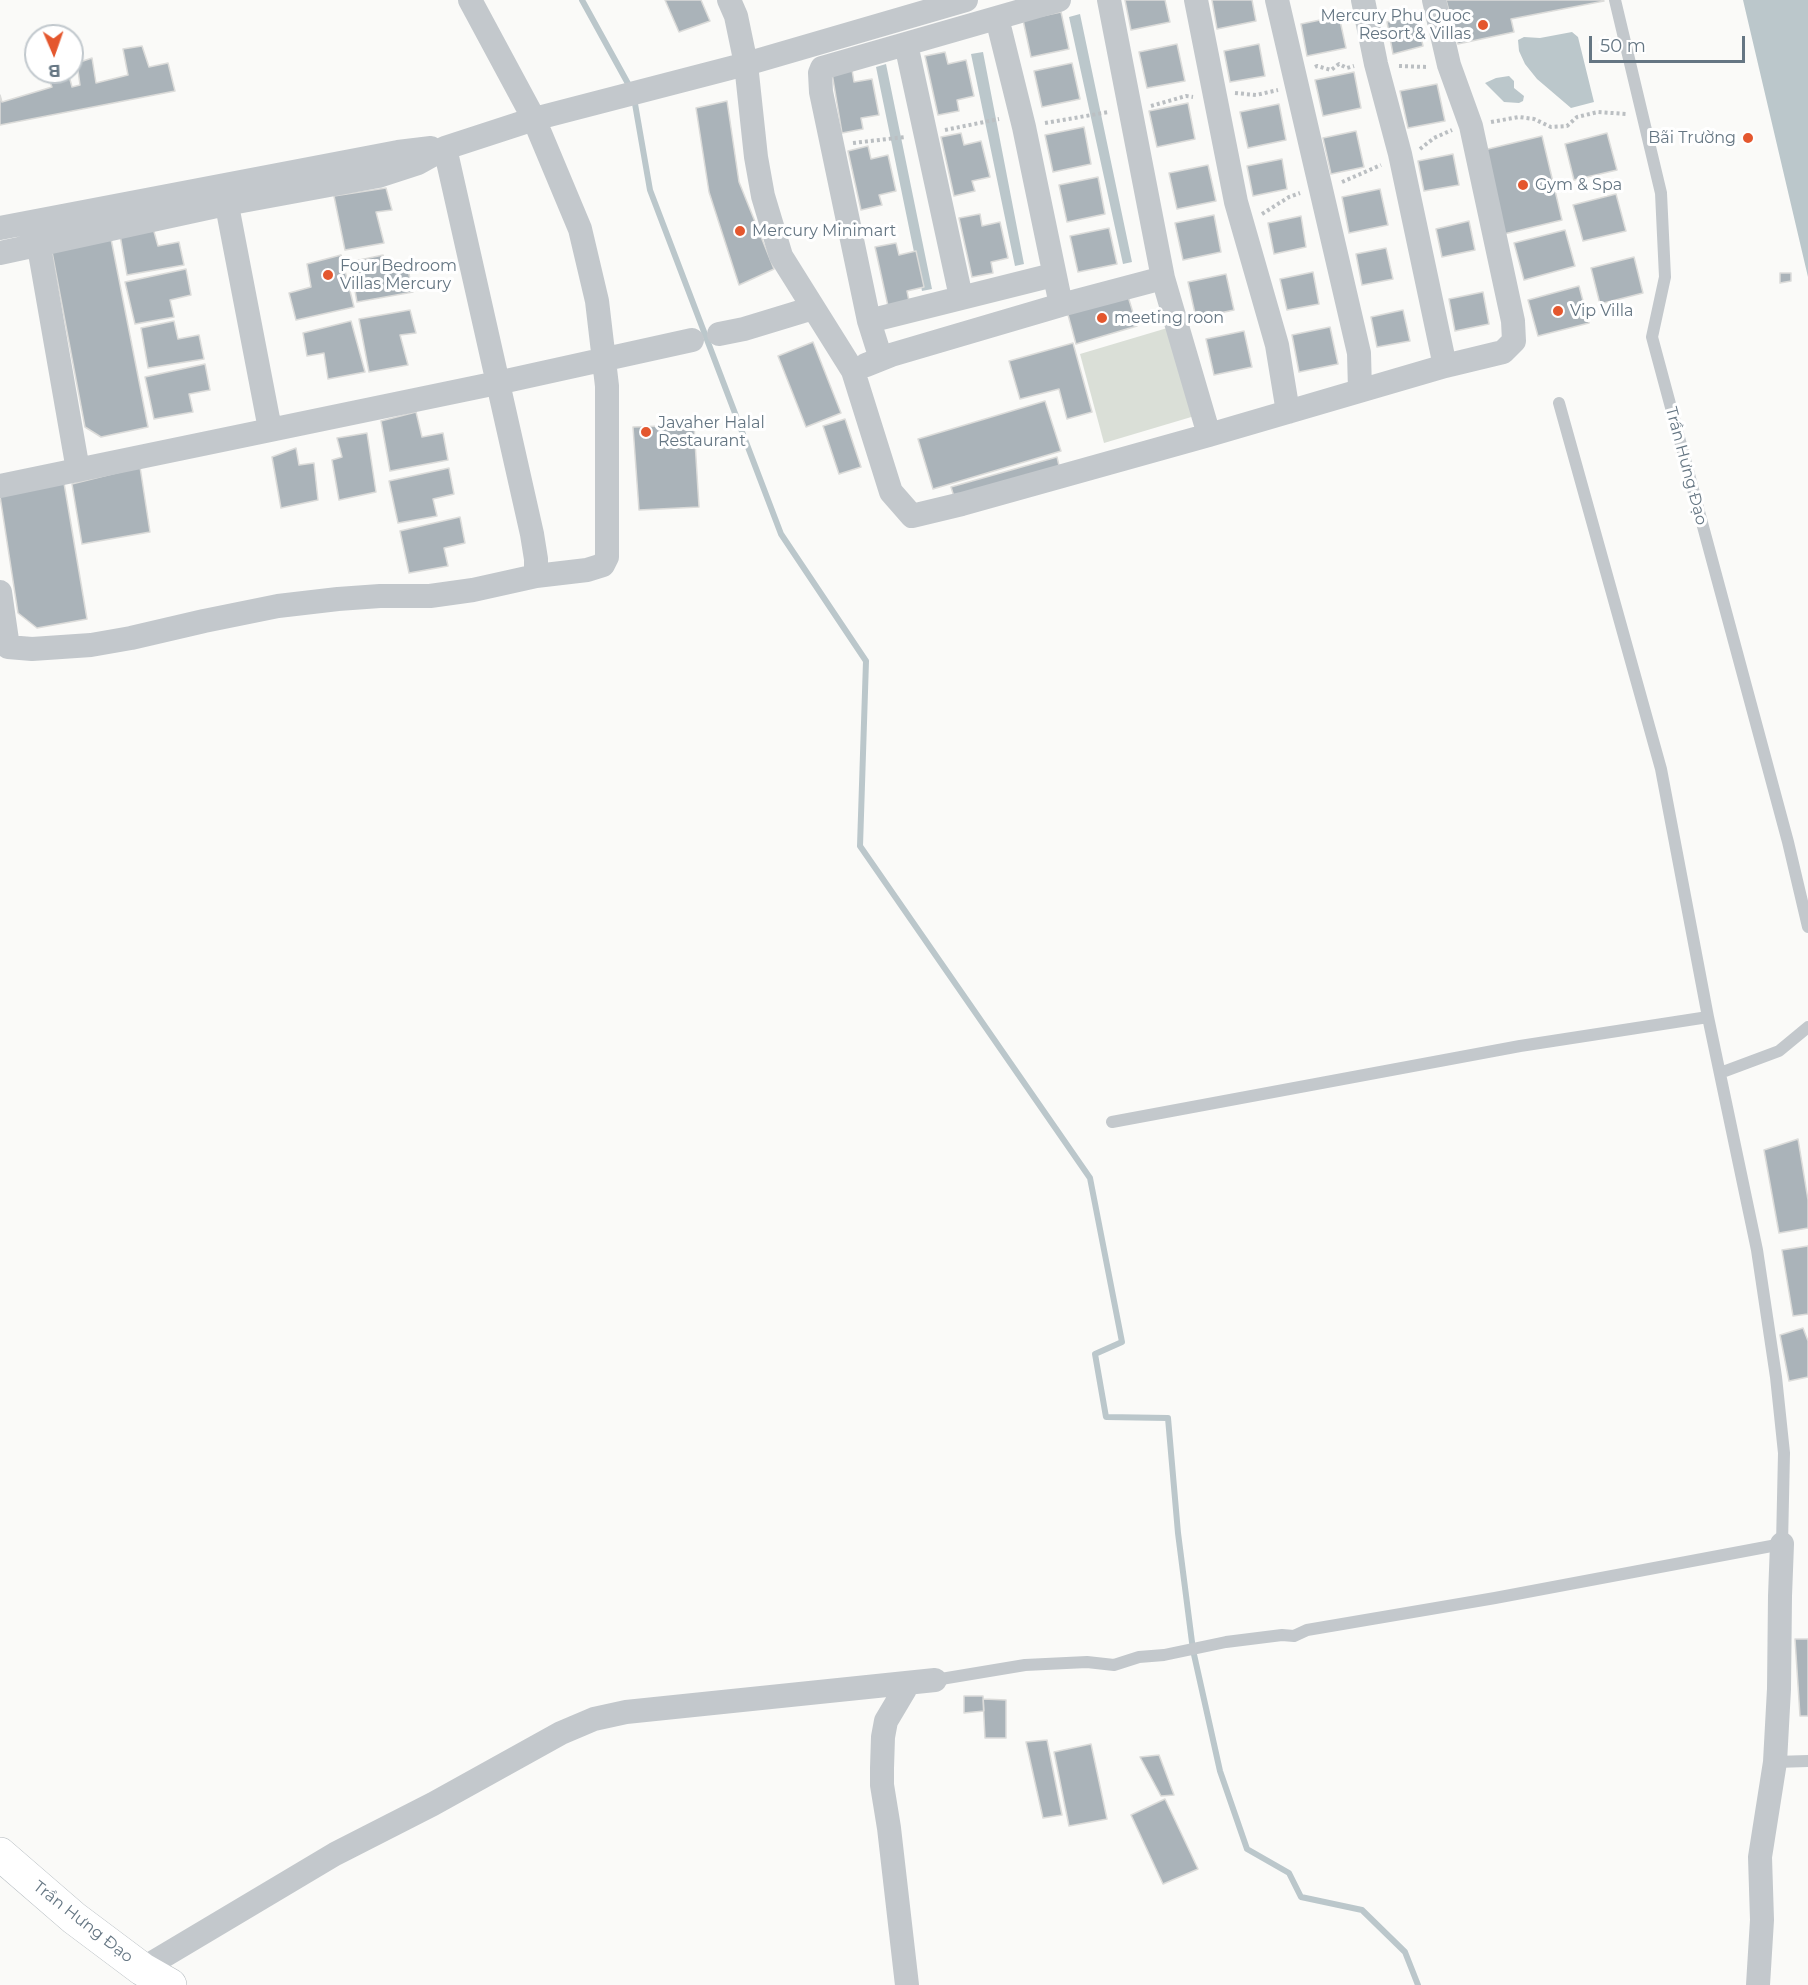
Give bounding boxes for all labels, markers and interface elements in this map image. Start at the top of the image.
place label: Mercury Phu Quoc Resort & Villas [1320,6,1471,44]
marker: Mercury Phu Quoc Resort & Villas [1476,18,1490,32]
north arrow [24,24,84,84]
scale bar [1592,24,1748,62]
text: 50 m [1600,35,1646,57]
text: B [48,61,61,80]
place label: Bãi Trường [1648,128,1736,148]
marker: Bãi Trường [1741,131,1755,145]
place label: Gym & Spa [1535,175,1622,195]
marker: Gym & Spa [1516,178,1530,192]
place label: Mercury Minimart [752,221,896,241]
marker: Mercury Minimart [733,224,747,238]
place label: Four Bedroom Villas Mercury [340,256,457,294]
marker: Four Bedroom Villas Mercury [321,268,335,282]
place label: Vip Villa [1570,301,1633,321]
marker: Vip Villa [1551,304,1565,318]
place label: meeting roon [1114,308,1224,328]
marker: meeting roon [1095,311,1109,325]
street label: Trần Hưng Đạo [1661,405,1711,527]
place label: Javaher Halal Restaurant [658,413,765,451]
marker: Javaher Halal Restaurant [639,425,653,439]
street label: Trần Hưng Đạo [29,1877,137,1967]

